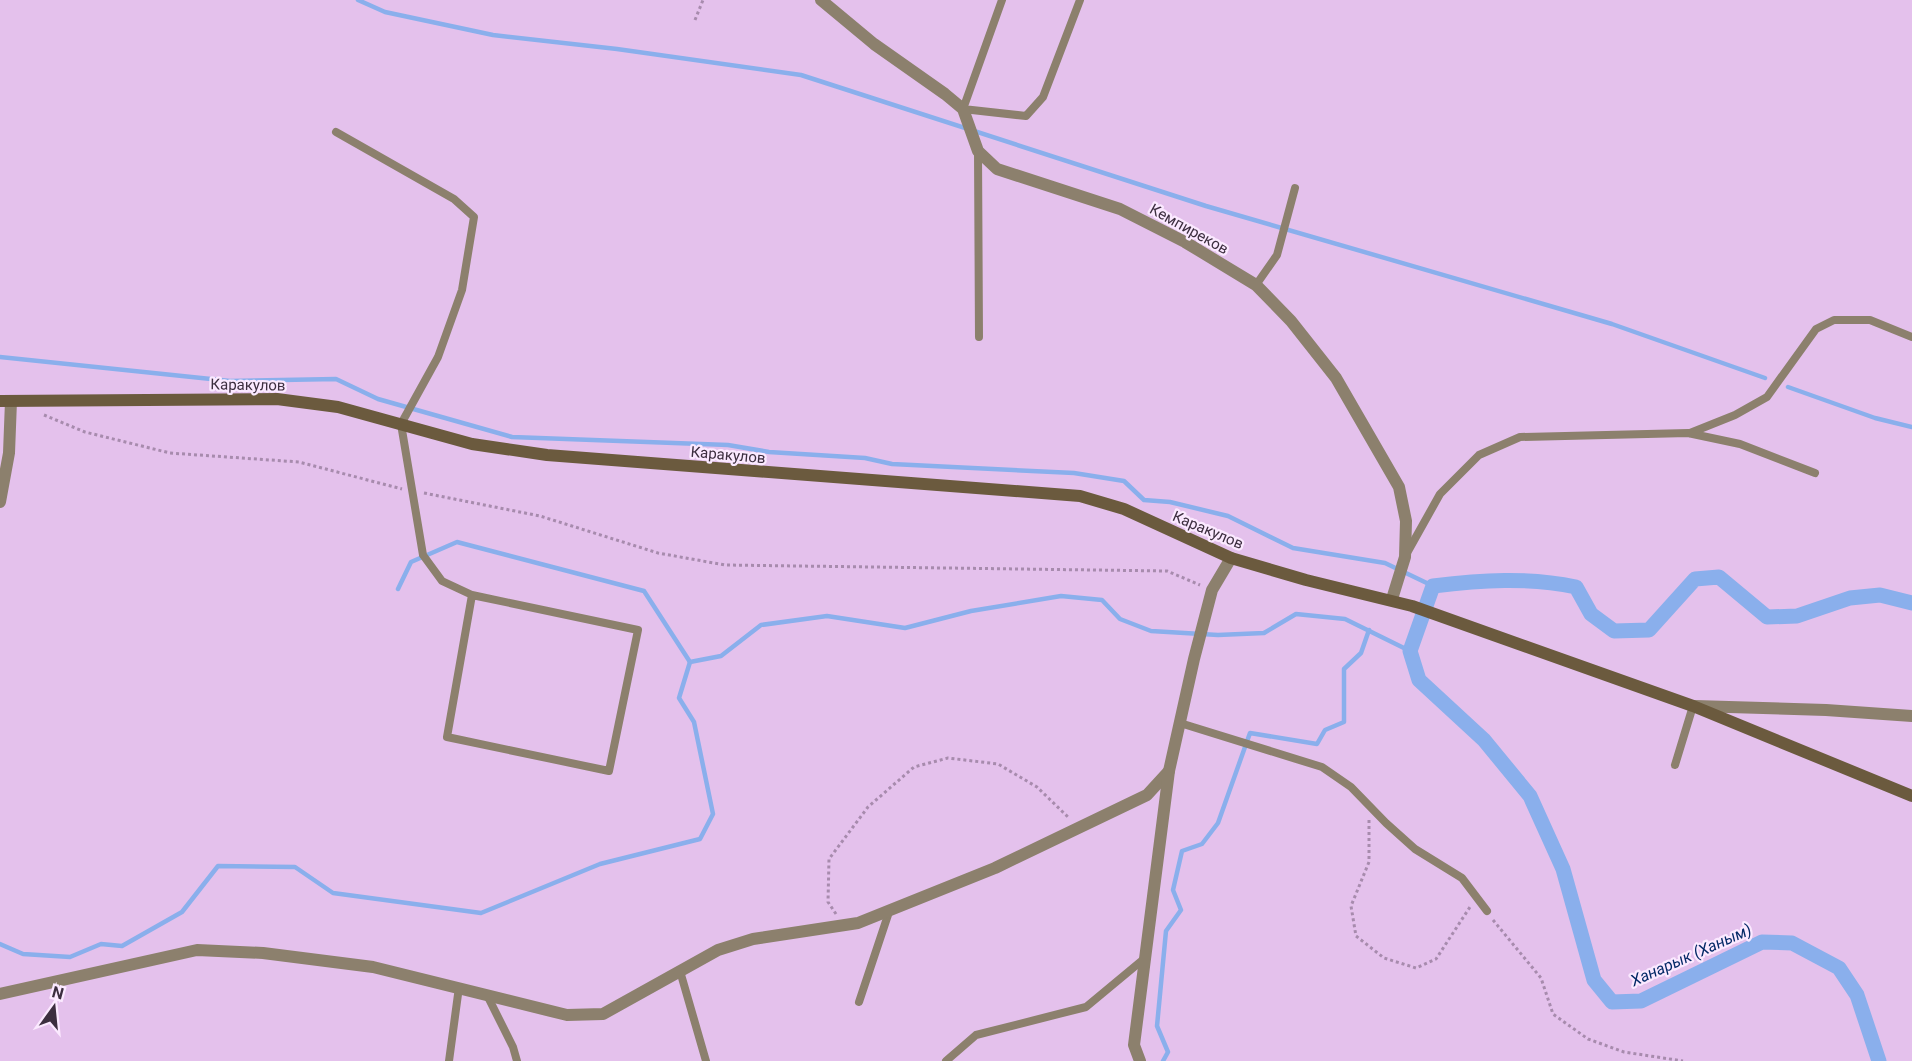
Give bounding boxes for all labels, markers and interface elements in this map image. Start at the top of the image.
street label: Кемпиреков [1146,200,1232,258]
street label: Каракулов [210,375,286,395]
street label: Каракулов [690,443,766,467]
street label: Каракулов [1170,507,1246,553]
water label: Ханарык (Ханым) [1627,920,1754,991]
north arrow [24,977,84,1037]
text: N [50,982,66,1004]

